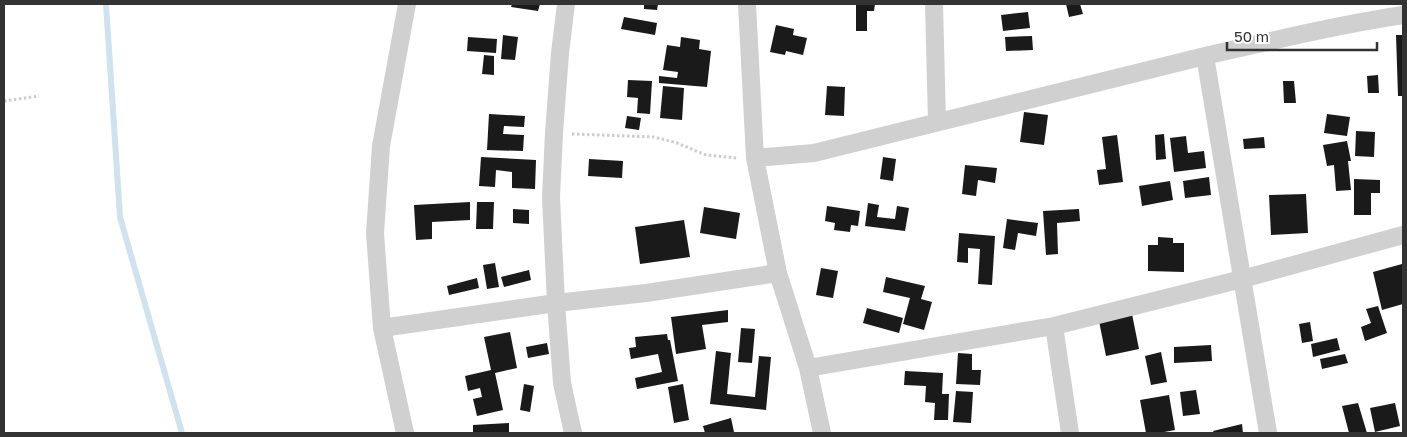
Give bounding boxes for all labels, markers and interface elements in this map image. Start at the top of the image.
scale bar [1227,20,1377,52]
text: 50 m [1234,27,1269,45]

